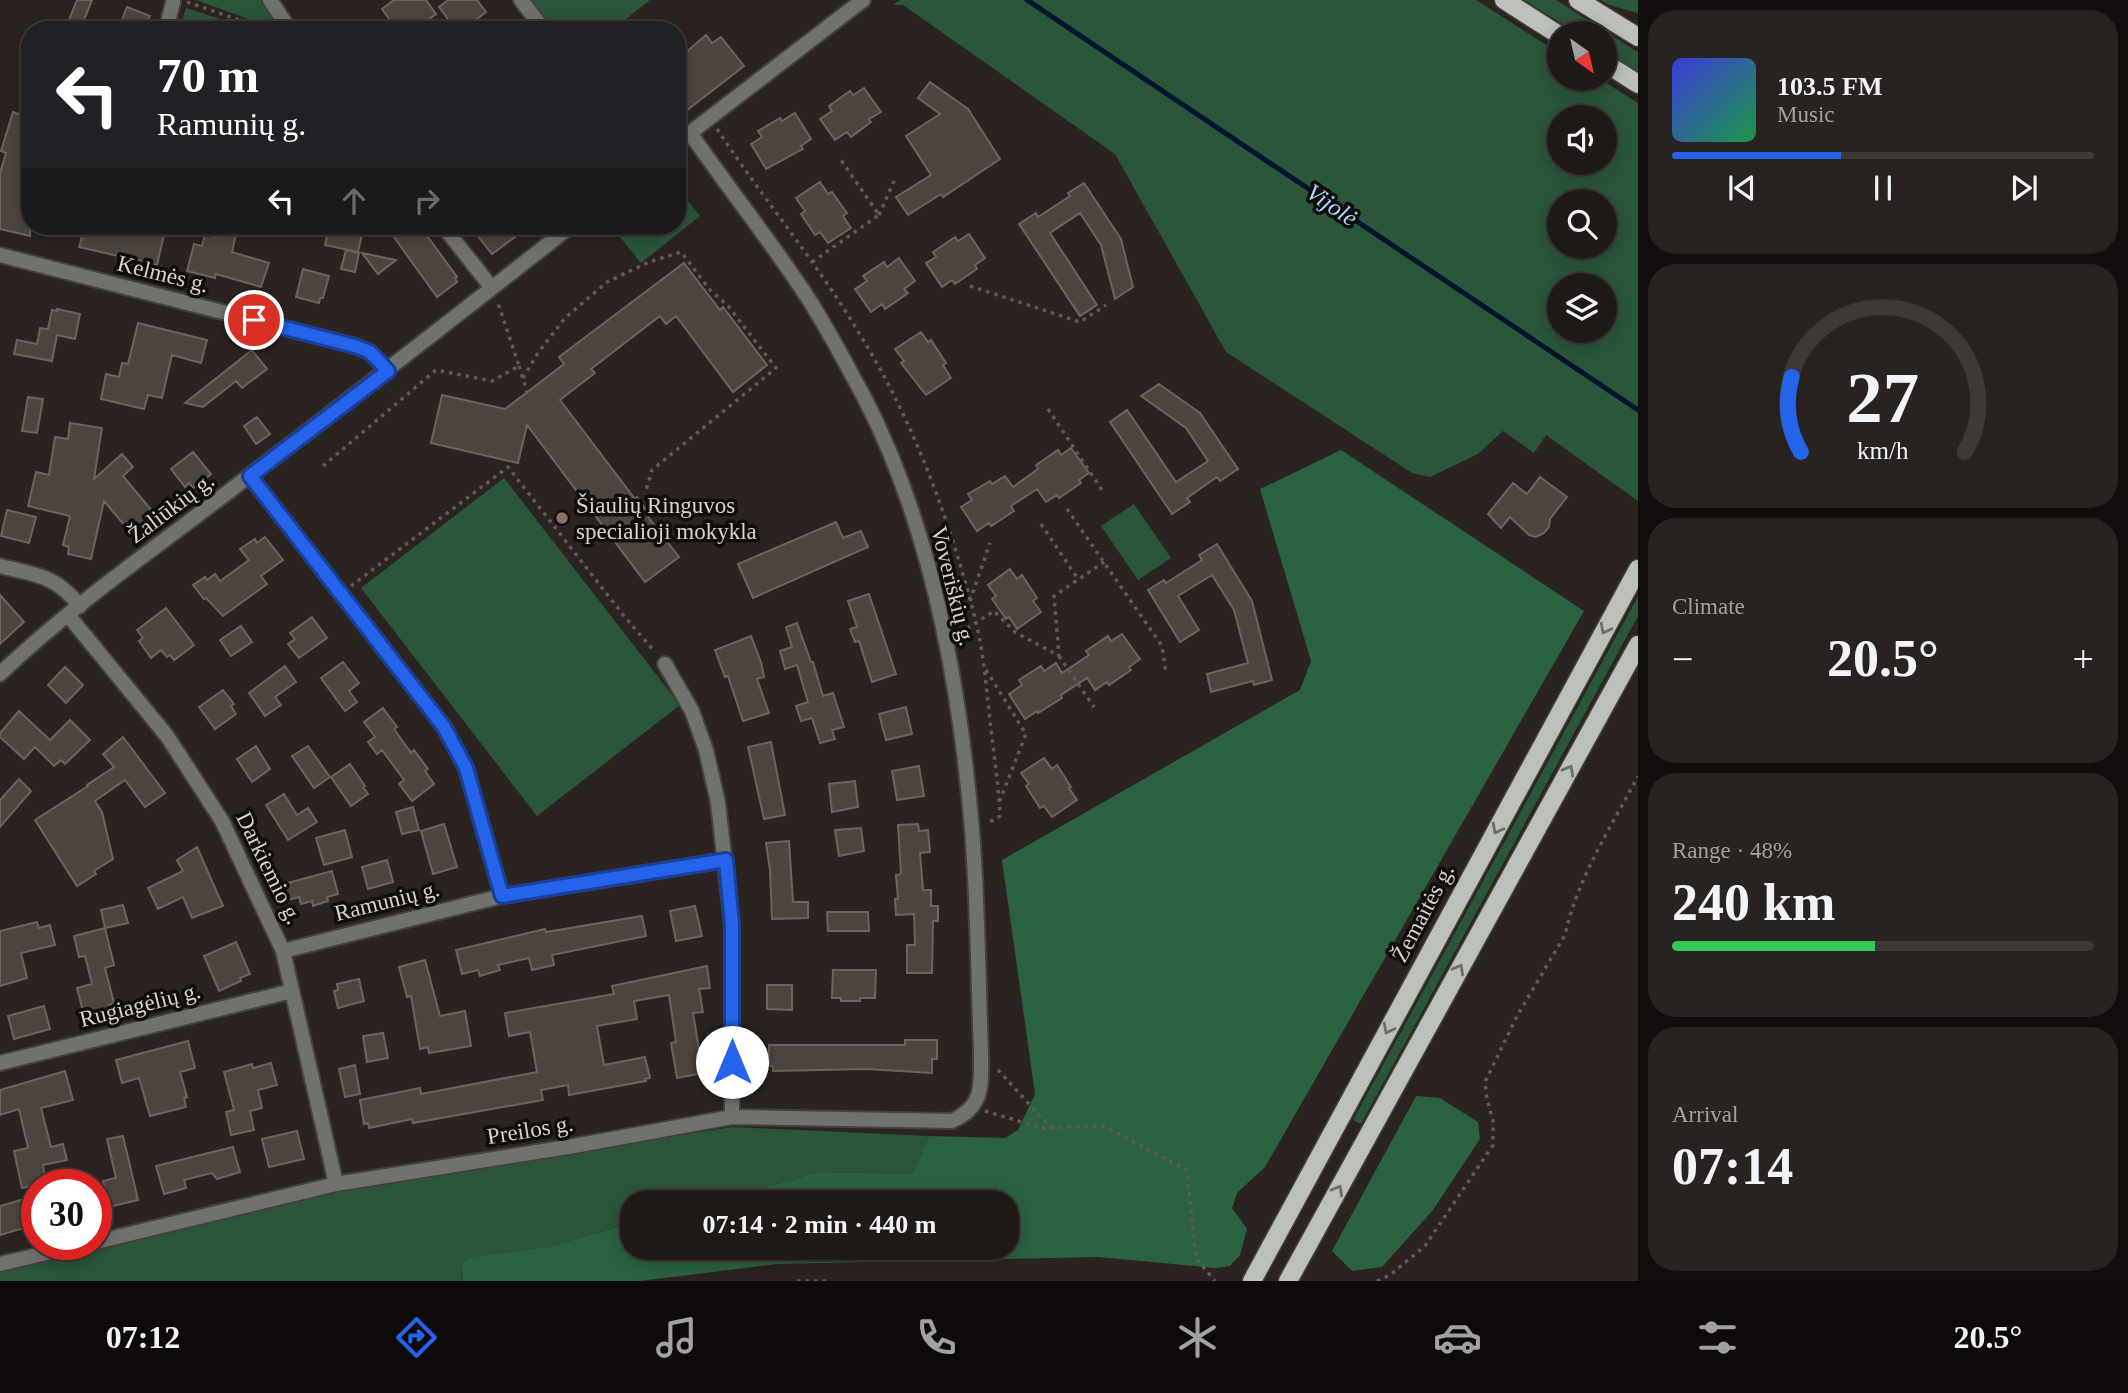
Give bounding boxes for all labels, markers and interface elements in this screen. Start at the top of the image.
north arrow [1547,21,1617,91]
map controls [1547,21,1617,343]
text: 70 m [157,48,259,103]
icon: left [42,49,133,140]
text: 103.5 FM [1777,72,1882,101]
text: Music [1777,102,1835,127]
button: sound [1547,105,1617,175]
text: Ramunių g. [157,106,306,142]
icon: previous [1723,169,1761,207]
icon: pause [1864,169,1902,207]
icon: next [2005,169,2043,207]
water label: Vijolė [1302,179,1363,231]
icon: left [262,182,300,220]
icon: ahead [335,182,373,220]
icon: right [408,182,446,220]
button: search [1547,189,1617,259]
street label: Kelmės g. [115,251,211,297]
button: layers [1547,273,1617,343]
pin [224,290,284,350]
icon: arrive [235,301,273,339]
text: 27 [1847,358,1919,439]
text: km/h [1857,437,1909,464]
street label: Žaliūkių g. [123,468,219,548]
place label: Šiaulių Ringuvos specialioji mokykla [576,492,757,544]
marker: Šiaulių Ringuvos specialioji mokykla [554,510,570,526]
street label: Voveriškių g. [926,524,980,648]
text: Climate [1672,594,1745,619]
one-way arrow [1600,622,1614,634]
text: 20.5° [1827,630,1939,687]
text: − [1672,638,1693,680]
text: + [2073,638,2094,680]
one-way arrow [1561,765,1574,777]
street label: Darkiemio g. [231,808,307,928]
one-way arrow [1492,822,1505,834]
text: Range · 48% [1672,838,1792,863]
street label: Žemaitės g. [1387,860,1459,966]
text: 240 km [1672,874,1835,931]
street label: Ramunių g. [332,876,442,926]
one-way arrow [1451,964,1465,977]
street label: Rugiagėlių g. [77,978,203,1032]
one-way arrow [1383,1022,1397,1034]
position arrow [695,1025,769,1099]
text: Arrival [1672,1102,1738,1127]
street label: Preilos g. [485,1111,575,1149]
text: 07:14 [1672,1138,1793,1195]
speed limit sign: 30 [21,1169,112,1260]
one-way arrow [1330,1185,1343,1197]
text: 07:14 · 2 min · 440 m [703,1210,937,1239]
icon: directions [392,1313,441,1362]
icon: music [652,1313,701,1362]
icon: phone [912,1313,961,1362]
icon: climate [1173,1313,1222,1362]
icon: car [1433,1313,1482,1362]
icon: filters [1693,1313,1742,1362]
text: 07:12 [106,1319,180,1355]
text: 20.5° [1954,1319,2022,1355]

